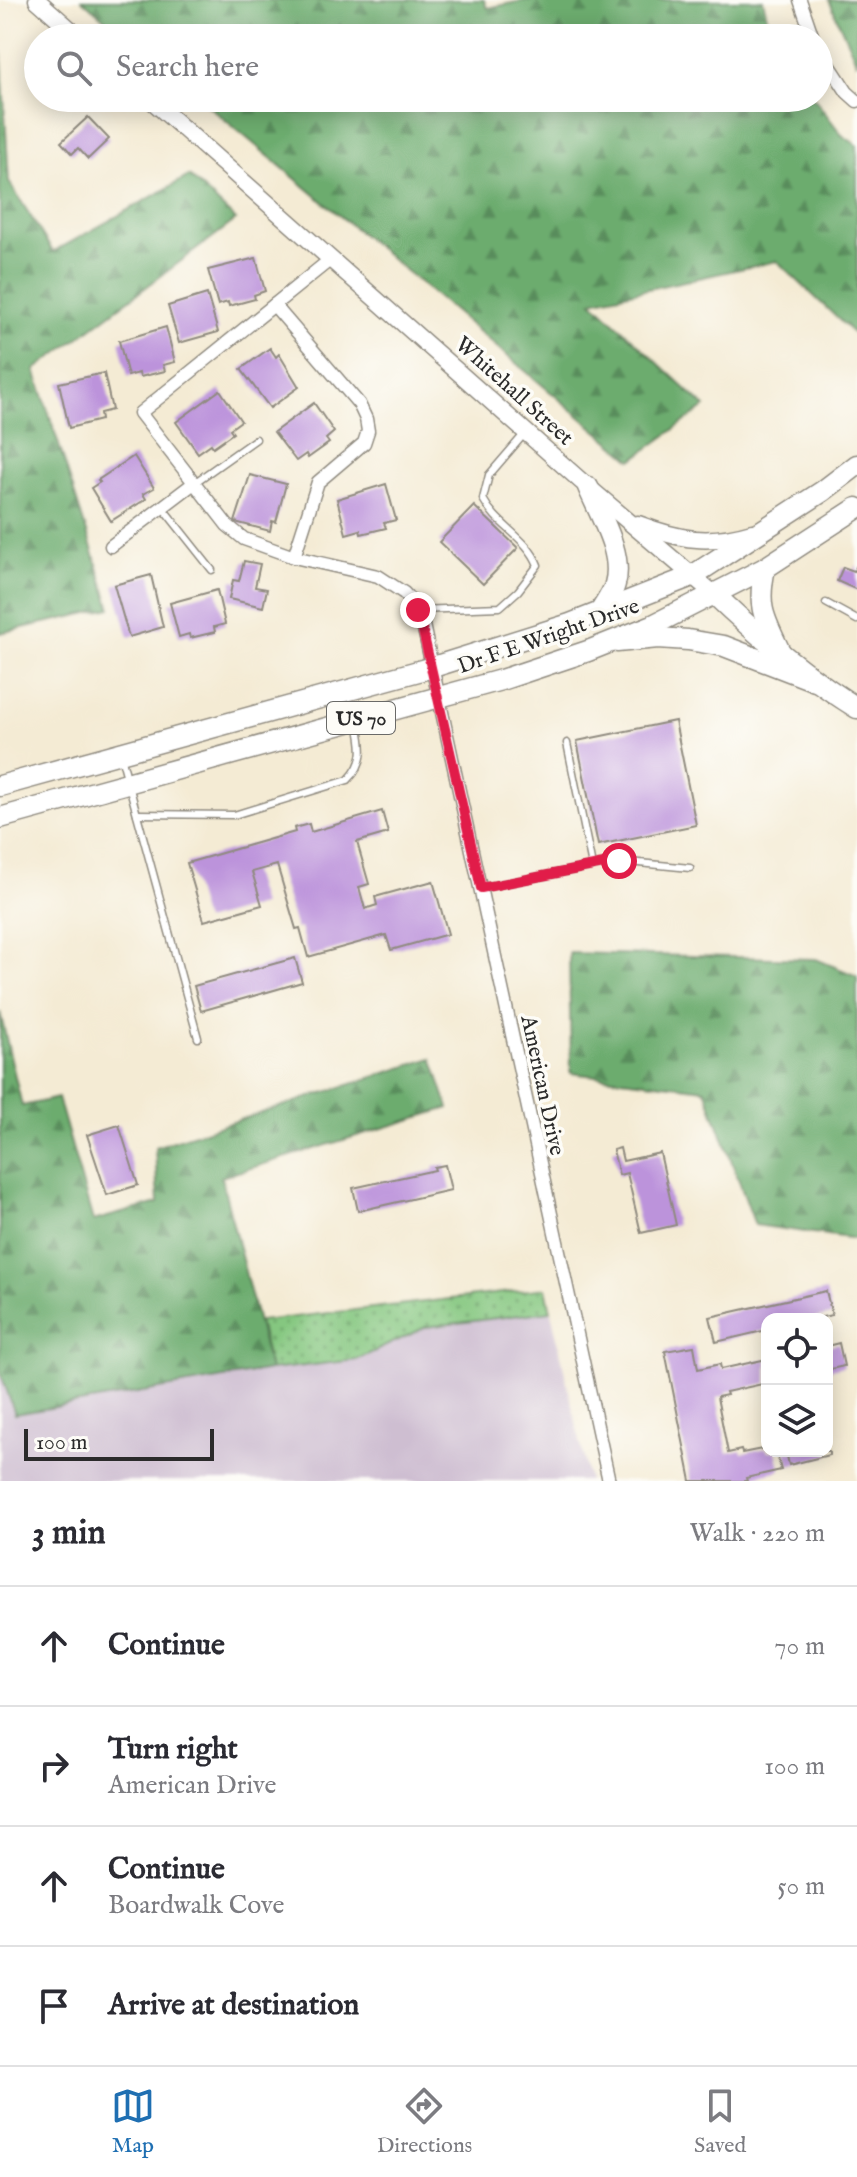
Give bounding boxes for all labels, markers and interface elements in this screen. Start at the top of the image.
search box [24,24,833,112]
icon: search [52,46,96,90]
text: Search here [116,49,259,87]
street label: Whitehall Street [449,331,579,452]
route end [400,592,436,628]
street label: Dr F E Wright Drive [454,593,643,681]
road number: US 70 [327,702,395,734]
route start [601,843,637,879]
street label: American Drive [513,1012,571,1158]
map controls [761,1313,833,1457]
button: locate [761,1313,833,1385]
button: layers [761,1385,833,1457]
scale bar [24,1425,214,1461]
text: 100 m [36,1429,88,1457]
text: 3 min [32,1512,106,1555]
text: Walk · 220 m [690,1517,825,1550]
icon: ahead [32,1624,76,1668]
text: Continue [108,1627,225,1665]
text: 70 m [774,1630,825,1663]
text: Turn right [108,1731,238,1769]
icon: right [32,1744,76,1788]
text: 100 m [764,1750,825,1783]
text: American Drive [108,1769,276,1802]
text: Continue [108,1851,225,1889]
icon: ahead [32,1864,76,1908]
text: 50 m [777,1870,825,1903]
text: Boardwalk Cove [108,1889,284,1922]
icon: arrive [32,1984,76,2028]
text: Arrive at destination [108,1987,359,2025]
tab: Map [111,2084,155,2160]
tab: Directions [377,2084,472,2160]
tab: Saved [694,2084,746,2160]

